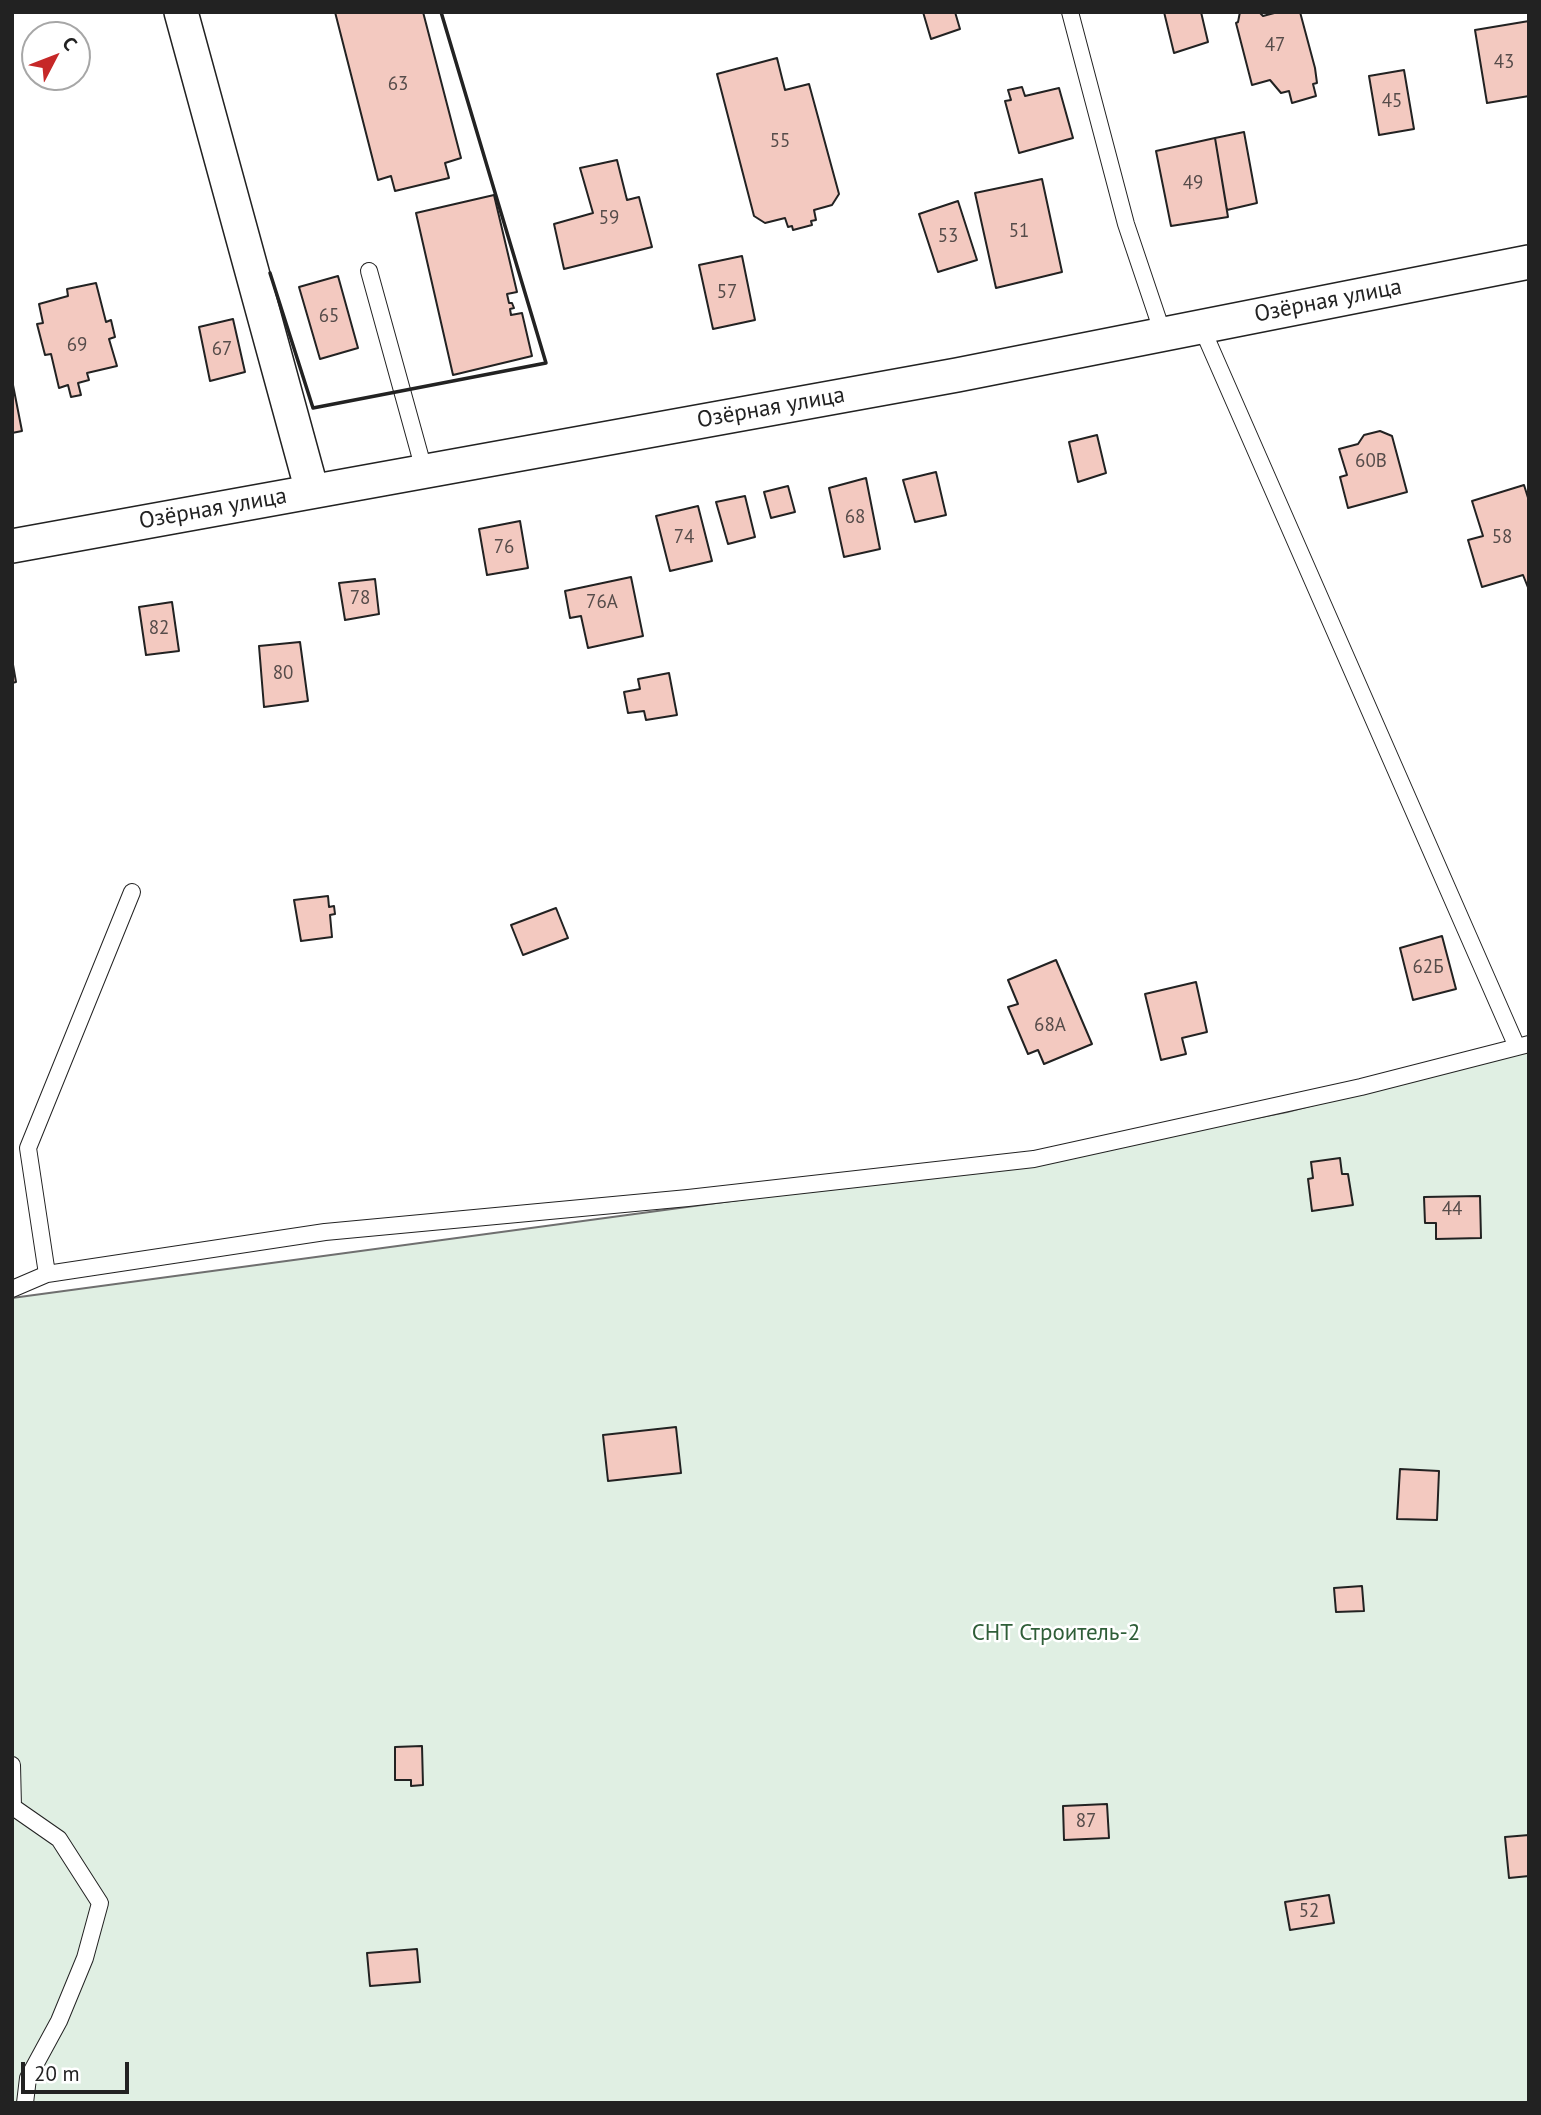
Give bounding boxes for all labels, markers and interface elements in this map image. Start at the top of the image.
north arrow [21,21,91,91]
text: С [58,31,83,55]
house number: 47 [1265,35,1285,57]
house number: 43 [1494,52,1514,74]
house number: 63 [388,74,408,96]
house number: 45 [1382,91,1402,113]
house number: 55 [770,131,790,153]
house number: 49 [1183,173,1203,195]
house number: 59 [599,208,619,230]
house number: 51 [1009,221,1029,243]
house number: 53 [938,226,958,248]
street label: Озёрная улица [1252,273,1404,329]
house number: 57 [717,282,737,304]
house number: 65 [319,306,339,328]
house number: 69 [67,335,87,357]
house number: 67 [212,339,232,361]
street label: Озёрная улица [695,381,847,435]
house number: 60В [1355,451,1387,473]
street label: Озёрная улица [137,482,289,536]
house number: 68 [845,507,865,529]
house number: 74 [674,527,694,549]
house number: 58 [1492,527,1512,549]
house number: 76 [494,537,514,559]
house number: 78 [350,588,370,610]
house number: 76А [586,592,618,614]
house number: 82 [149,618,169,640]
house number: 80 [273,663,293,685]
house number: 62Б [1412,957,1444,979]
house number: 68А [1034,1015,1066,1037]
house number: 44 [1442,1199,1462,1221]
park label: СНТ Строитель-2 [972,1619,1140,1647]
house number: 87 [1076,1811,1096,1833]
house number: 52 [1299,1901,1319,1923]
scale bar [24,2048,133,2092]
text: 20 m [34,2060,80,2087]

